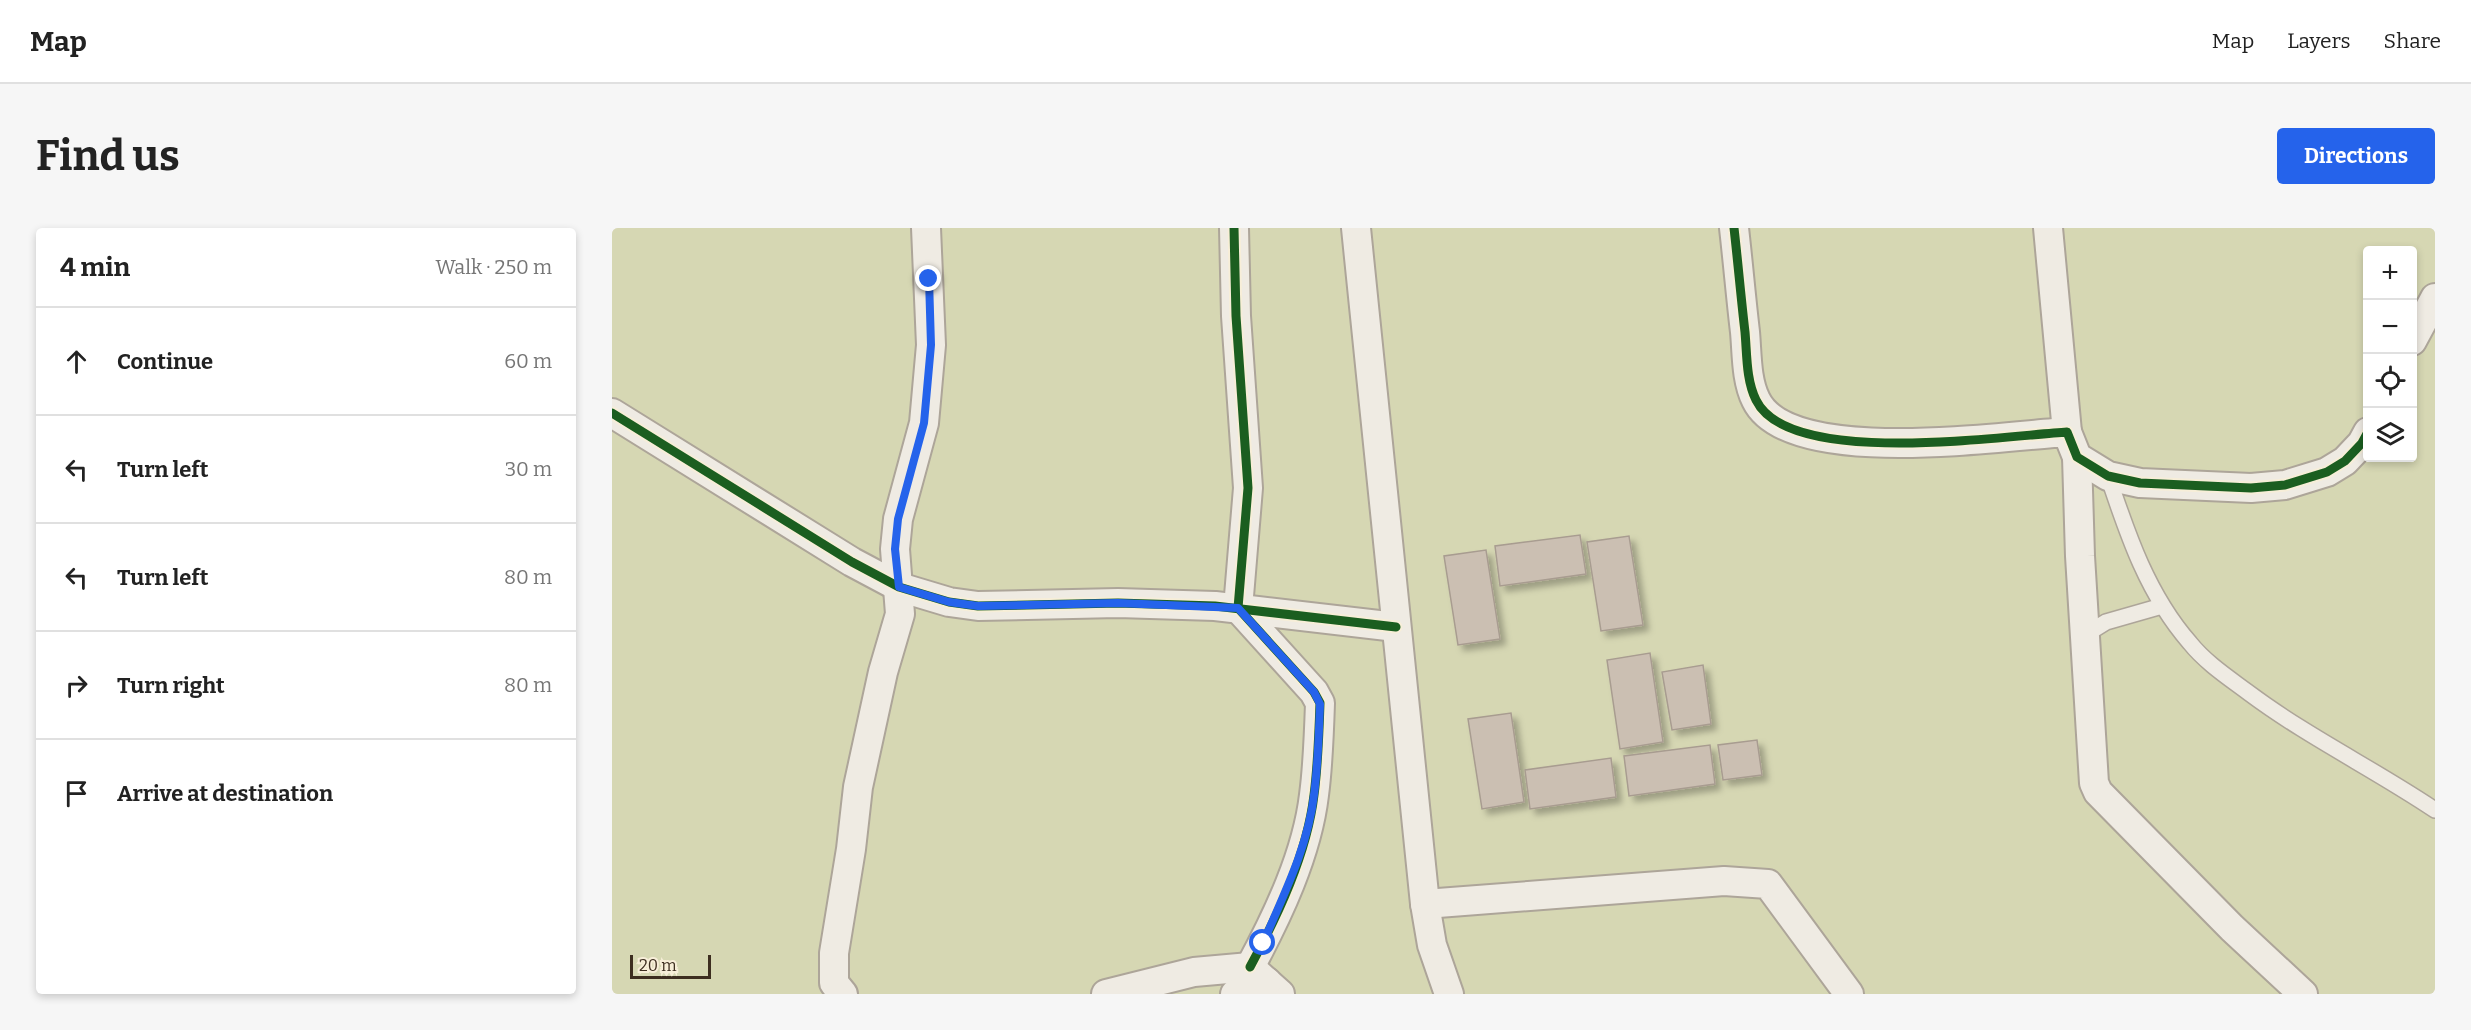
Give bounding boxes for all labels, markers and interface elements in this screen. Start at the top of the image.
text: Map [30,25,87,58]
text: Map [2212,28,2254,54]
text: Layers [2287,28,2351,54]
text: Share [2384,28,2441,54]
button: Directions [2277,128,2435,184]
text: Find us [36,131,180,181]
map controls [2363,246,2417,462]
button: + [2363,246,2417,300]
text: 4 min [60,252,130,283]
text: Walk · 250 m [435,255,552,279]
route end [915,265,941,291]
button: − [2363,300,2417,354]
icon: ahead [60,345,93,378]
text: Continue [117,348,213,375]
text: 60 m [504,349,552,373]
button: locate [2363,354,2417,408]
button: layers [2363,408,2417,462]
icon: left [60,453,93,486]
text: Turn left [117,456,209,483]
text: 30 m [505,457,552,481]
icon: left [60,561,93,594]
text: Turn left [117,564,209,591]
text: 80 m [504,565,552,589]
icon: right [60,669,93,702]
text: Turn right [117,672,225,699]
text: 80 m [504,673,552,697]
icon: arrive [60,777,93,810]
text: Arrive at destination [117,780,333,807]
route start [1249,929,1275,955]
scale bar [630,952,711,980]
text: 20 m [639,956,676,975]

